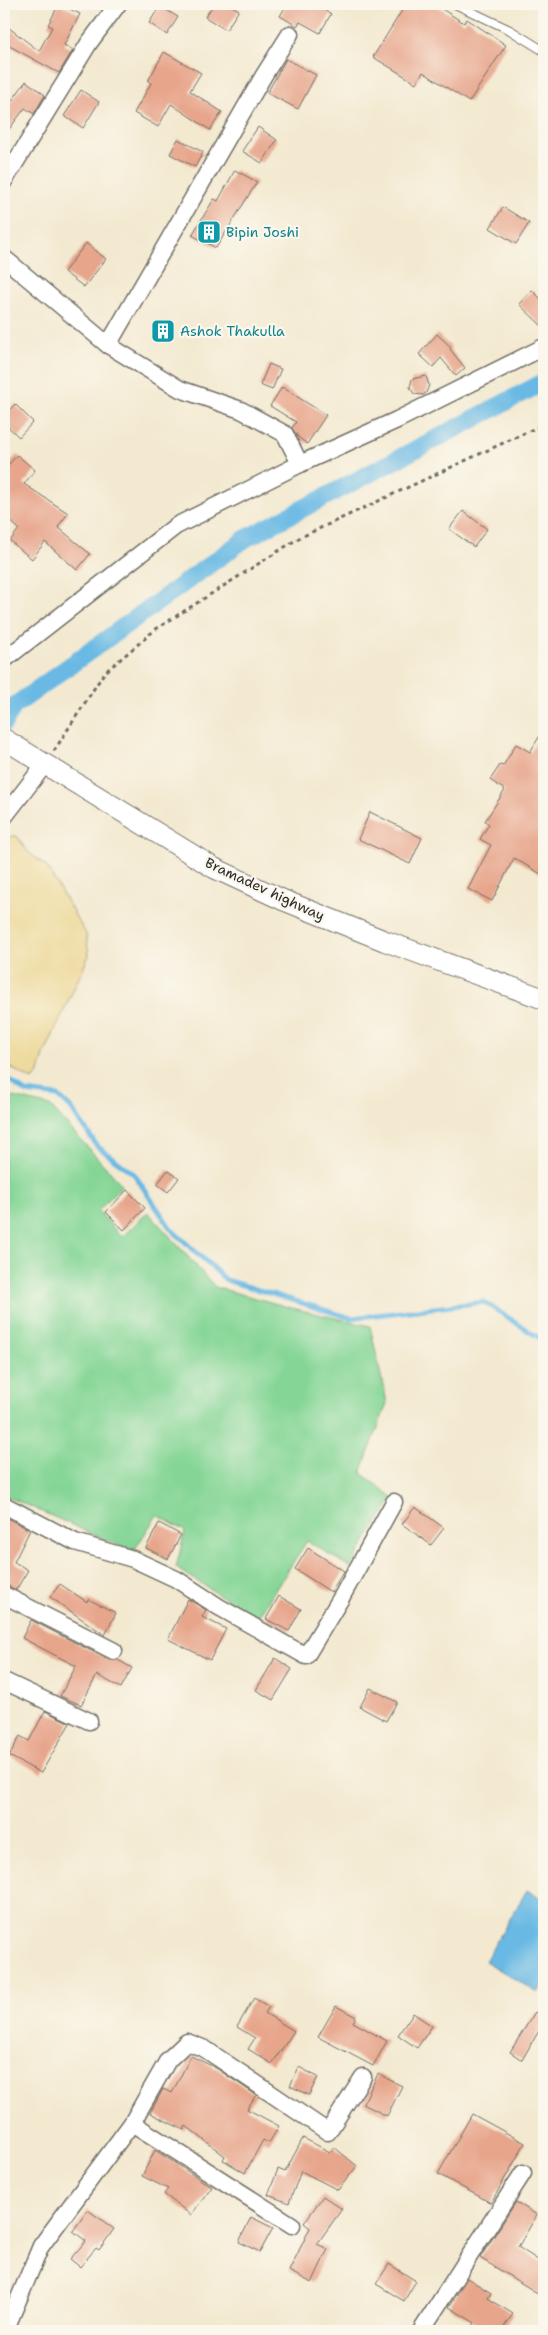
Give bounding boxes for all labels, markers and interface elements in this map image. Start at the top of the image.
building icon: Bipin Joshi [196,219,222,245]
place label: Bipin Joshi [226,223,299,241]
building icon: Ashok Thakulla [150,318,176,344]
place label: Ashok Thakulla [180,322,285,340]
street label: Bramadev highway [202,853,328,925]

